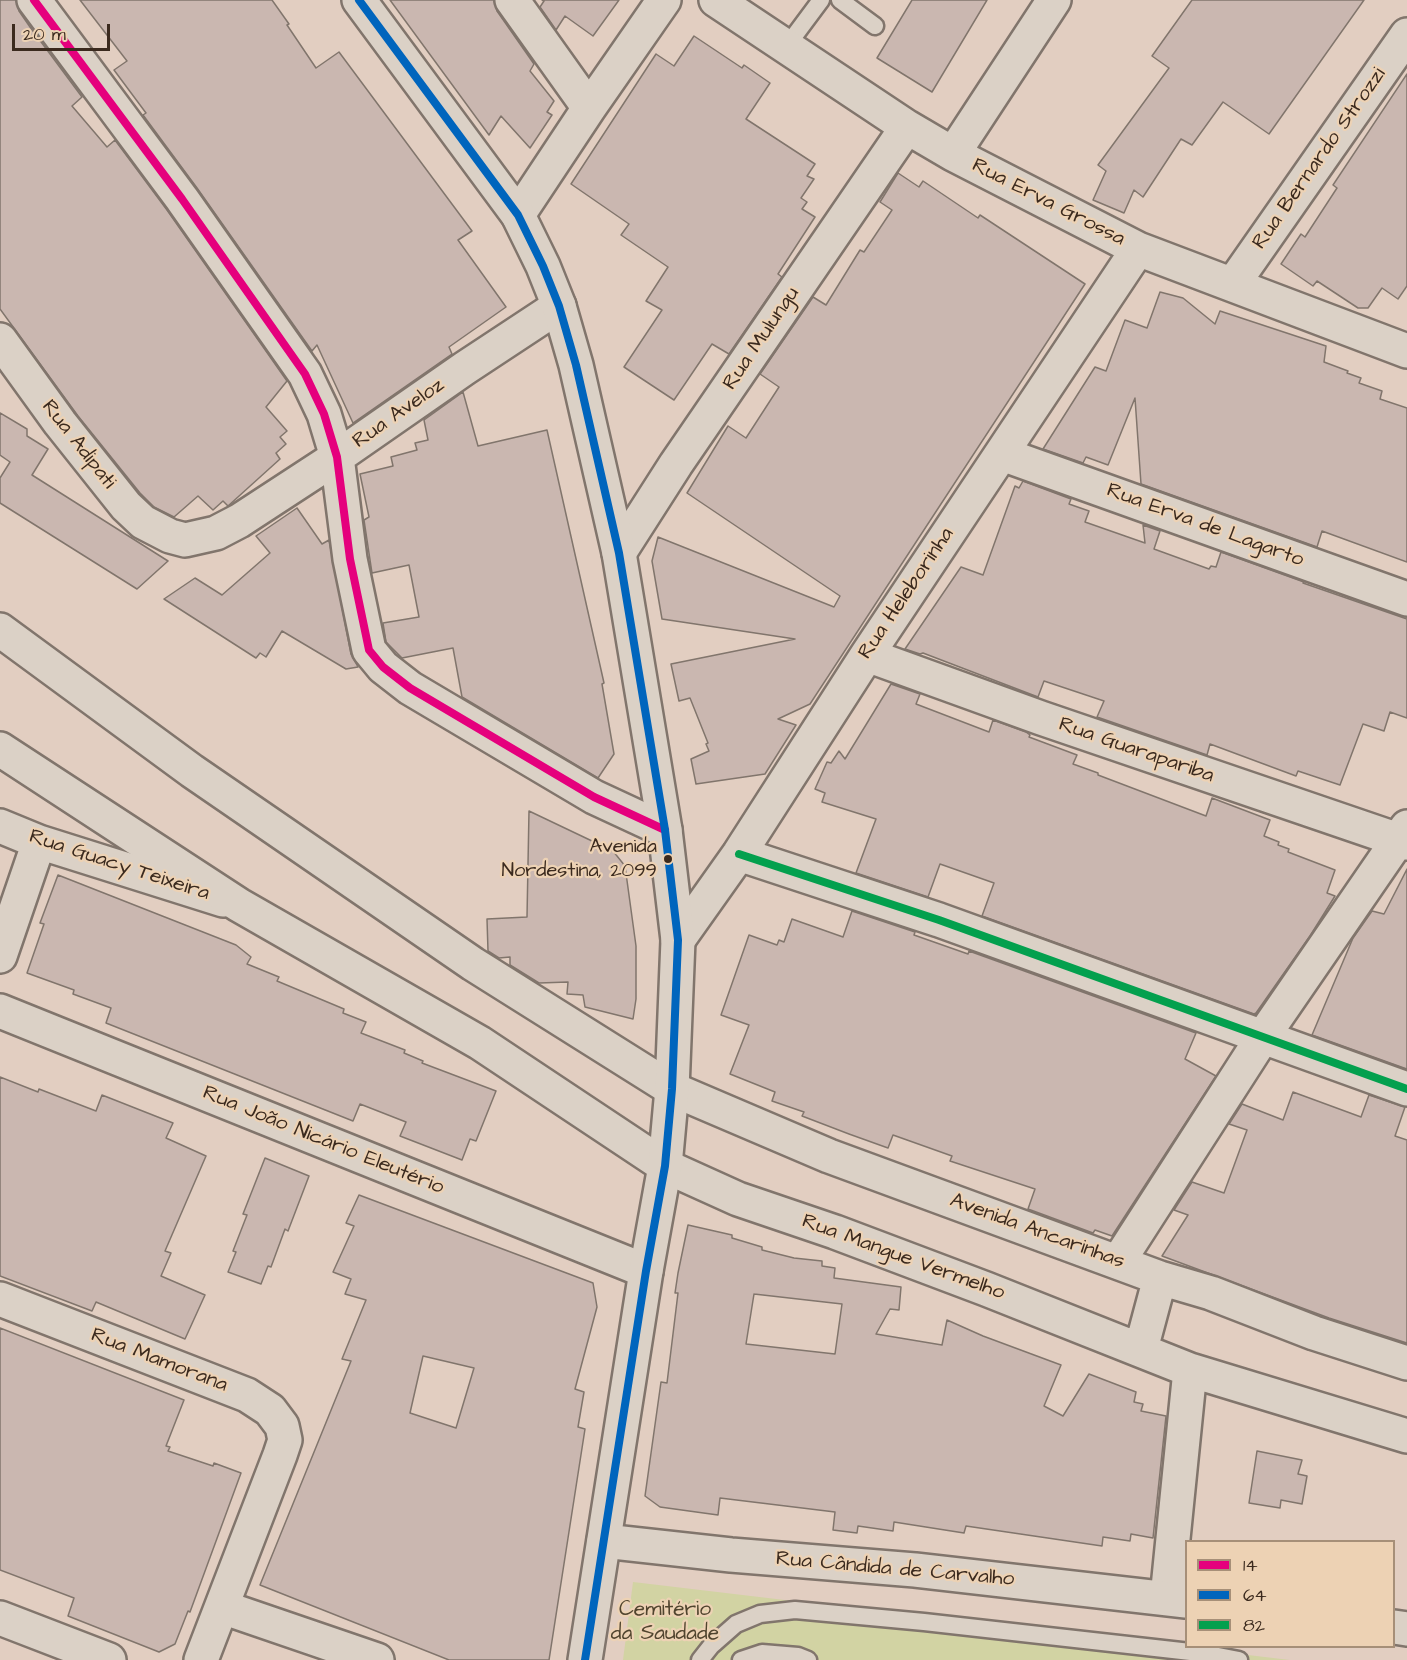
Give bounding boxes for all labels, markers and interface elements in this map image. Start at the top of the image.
scale bar [15,12,112,50]
text: 20 m [23,22,66,47]
street label: Rua Bernardo Strozzi [1248,63,1392,255]
street label: Rua Erva Grossa [967,154,1129,252]
street label: Rua Mulungu [718,283,806,395]
street label: Rua Aveloz [348,373,450,455]
street label: Rua Adipati [35,395,121,495]
street label: Rua Erva de Lagarto [1103,479,1307,573]
street label: Rua Heleborinha [854,523,960,665]
street label: Rua Guarapariba [1055,713,1217,789]
street label: Rua Guacy Teixeira [26,825,212,907]
place label: Avenida Nordestina, 2099 [501,836,657,883]
marker: Avenida Nordestina, 2099 [662,853,674,865]
street label: Rua João Nicário Eleutério [199,1081,447,1201]
street label: Avenida Ancarinhas [946,1189,1128,1275]
street label: Rua Mangue Vermelho [798,1210,1008,1306]
street label: Rua Mamorana [87,1323,231,1399]
legend [1185,1540,1395,1648]
street label: Rua Cândida de Carvalho [775,1547,1015,1593]
text: 14 [1243,1553,1258,1578]
text: 64 [1243,1583,1267,1608]
park label: Cemitério da Saudade [611,1598,719,1648]
text: 82 [1243,1613,1265,1638]

